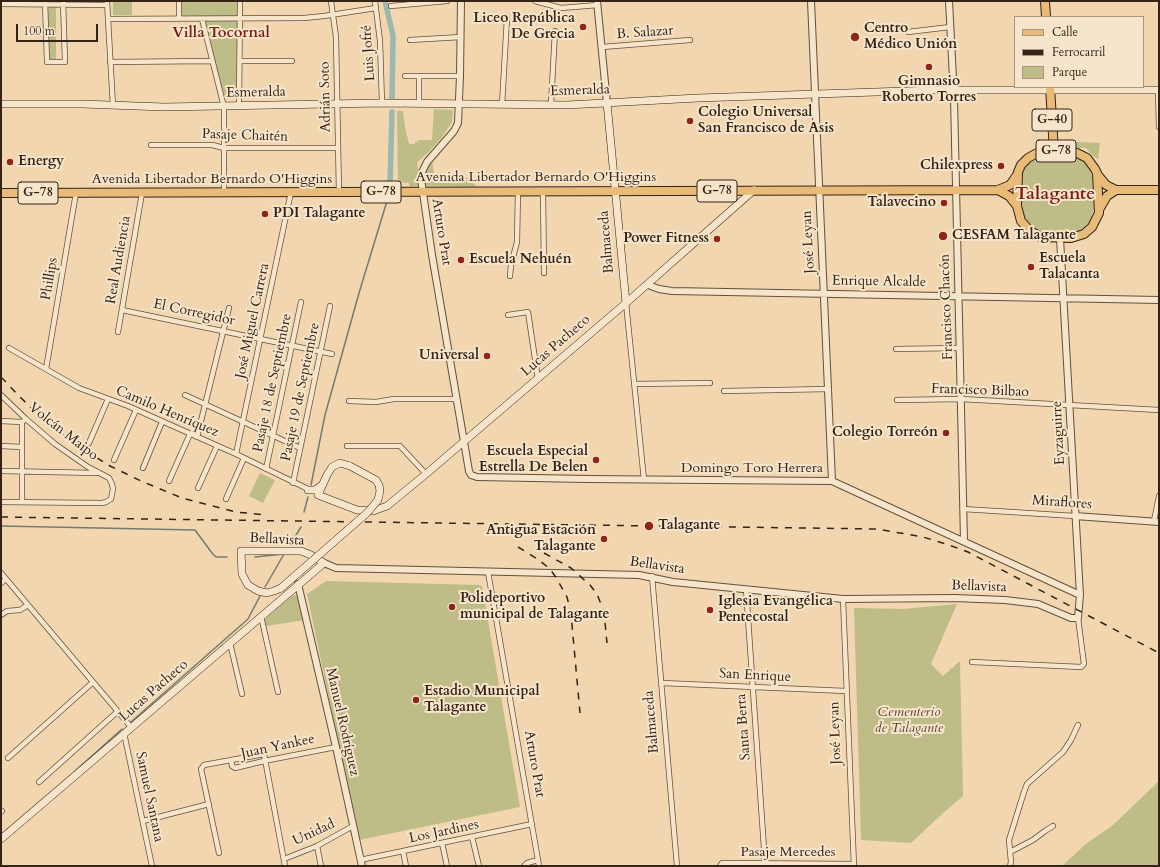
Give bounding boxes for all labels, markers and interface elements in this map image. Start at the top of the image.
place label: Liceo República De Grecia [473,11,575,44]
scale bar [18,16,100,42]
legend [1014,16,1144,88]
place label: Centro Médico Unión [864,21,957,54]
marker: Liceo República De Grecia [578,22,588,32]
text: 100 m [23,23,55,39]
street label: B. Salazar [616,23,674,43]
street label: Luis Jofré [359,24,379,82]
text: Calle [1052,24,1078,40]
district label: Villa Tocornal [172,25,270,43]
marker: Centro Médico Unión [849,31,861,43]
text: Ferrocarril [1052,44,1105,60]
street label: Adrián Soto [317,61,335,133]
marker: Gimnasio Roberto Torres [924,62,934,72]
text: Parque [1052,64,1087,80]
place label: Gimnasio Roberto Torres [882,74,976,106]
street label: Esmeralda [550,82,610,100]
street label: Esmeralda [226,84,286,102]
place label: Colegio Universal San Francisco de Asis [698,105,834,138]
road number: G-40 [1032,109,1072,131]
marker: Colegio Universal San Francisco de Asis [685,116,695,126]
street label: Pasaje Chaitén [202,126,288,146]
road number: G-78 [1036,140,1076,162]
place label: Energy [18,154,64,170]
marker: Energy [5,157,15,167]
place label: Chilexpress [920,158,993,174]
marker: Chilexpress [996,161,1006,171]
street label: Avenida Libertador Bernardo O'Higgins [416,170,656,186]
street label: Avenida Libertador Bernardo O'Higgins [92,172,332,188]
road number: G-78 [697,180,737,202]
road number: G-78 [361,181,401,203]
road number: G-78 [18,182,58,204]
district label: Talagante [1015,184,1095,206]
place label: Talavecino [867,195,936,211]
street label: Arturo Prat [427,197,455,267]
marker: Talavecino [939,198,949,208]
place label: PDI Talagante [273,206,365,222]
marker: PDI Talagante [260,209,270,219]
street label: Balmaceda [596,210,618,274]
street label: José Leyan [799,210,819,274]
street label: Real Audiencia [103,215,135,305]
place label: CESFAM Talagante [952,228,1076,244]
marker: CESFAM Talagante [937,230,949,242]
place label: Power Fitness [623,231,709,247]
marker: Power Fitness [712,234,722,244]
place label: Escuela Talacanta [1039,251,1100,284]
place label: Escuela Nehuén [469,252,572,268]
street label: Francisco Chacón [937,254,957,360]
marker: Escuela Nehuén [456,255,466,265]
street label: Phillips [38,256,62,302]
street label: José Miguel Carrera [233,262,273,380]
marker: Escuela Talacanta [1026,262,1036,272]
street label: Enrique Alcalde [832,273,926,291]
street label: El Corregidor [152,296,236,330]
street label: Pasaje 18 de Septiembre [250,312,296,454]
street label: Lucas Pacheco [518,312,594,380]
street label: Pasaje 19 de Septiembre [278,321,324,463]
place label: Universal [419,348,479,364]
marker: Universal [482,351,492,361]
street label: Francisco Bilbao [931,381,1029,401]
street label: Camilo Henríquez [113,383,221,441]
street label: Volcán Maipo [25,400,101,464]
street label: Eyzaguirre [1049,400,1069,466]
place label: Colegio Torreón [832,425,938,441]
marker: Colegio Torreón [941,428,951,438]
place label: Escuela Especial Estrella De Belen [479,444,588,476]
marker: Escuela Especial Estrella De Belen [591,455,601,465]
street label: Domingo Toro Herrera [681,461,823,477]
street label: Miraflores [1031,493,1093,513]
place label: Talagante [658,518,720,534]
marker: Talagante [643,520,655,532]
place label: Antigua Estación Talagante [486,523,596,556]
street label: Bellavista [249,530,305,550]
marker: Antigua Estación Talagante [599,534,609,544]
street label: Bellavista [628,554,686,578]
street label: Bellavista [951,578,1007,596]
place label: Polideportivo municipal de Talagante [460,591,610,624]
place label: Iglesia Evangélica Pentecostal [718,594,833,626]
marker: Polideportivo municipal de Talagante [447,602,457,612]
marker: Iglesia Evangélica Pentecostal [705,605,715,615]
street label: Lucas Pacheco [116,657,192,725]
street label: Manuel Rodríguez [321,666,363,778]
street label: San Enrique [719,666,791,686]
place label: Estadio Municipal Talagante [424,684,539,716]
street label: Balmaceda [641,690,663,754]
street label: Santa Berta [733,693,755,761]
marker: Estadio Municipal Talagante [411,695,421,705]
street label: José Leyan [826,701,846,765]
park label: Cementerio de Talagante [875,705,943,738]
street label: Arturo Prat [520,729,548,799]
street label: Juan Yankee [240,731,316,763]
street label: Samuel Santana [131,750,167,844]
street label: Unidad [290,816,338,850]
street label: Los Jardines [408,816,480,848]
street label: Pasaje Mercedes [740,845,836,861]

